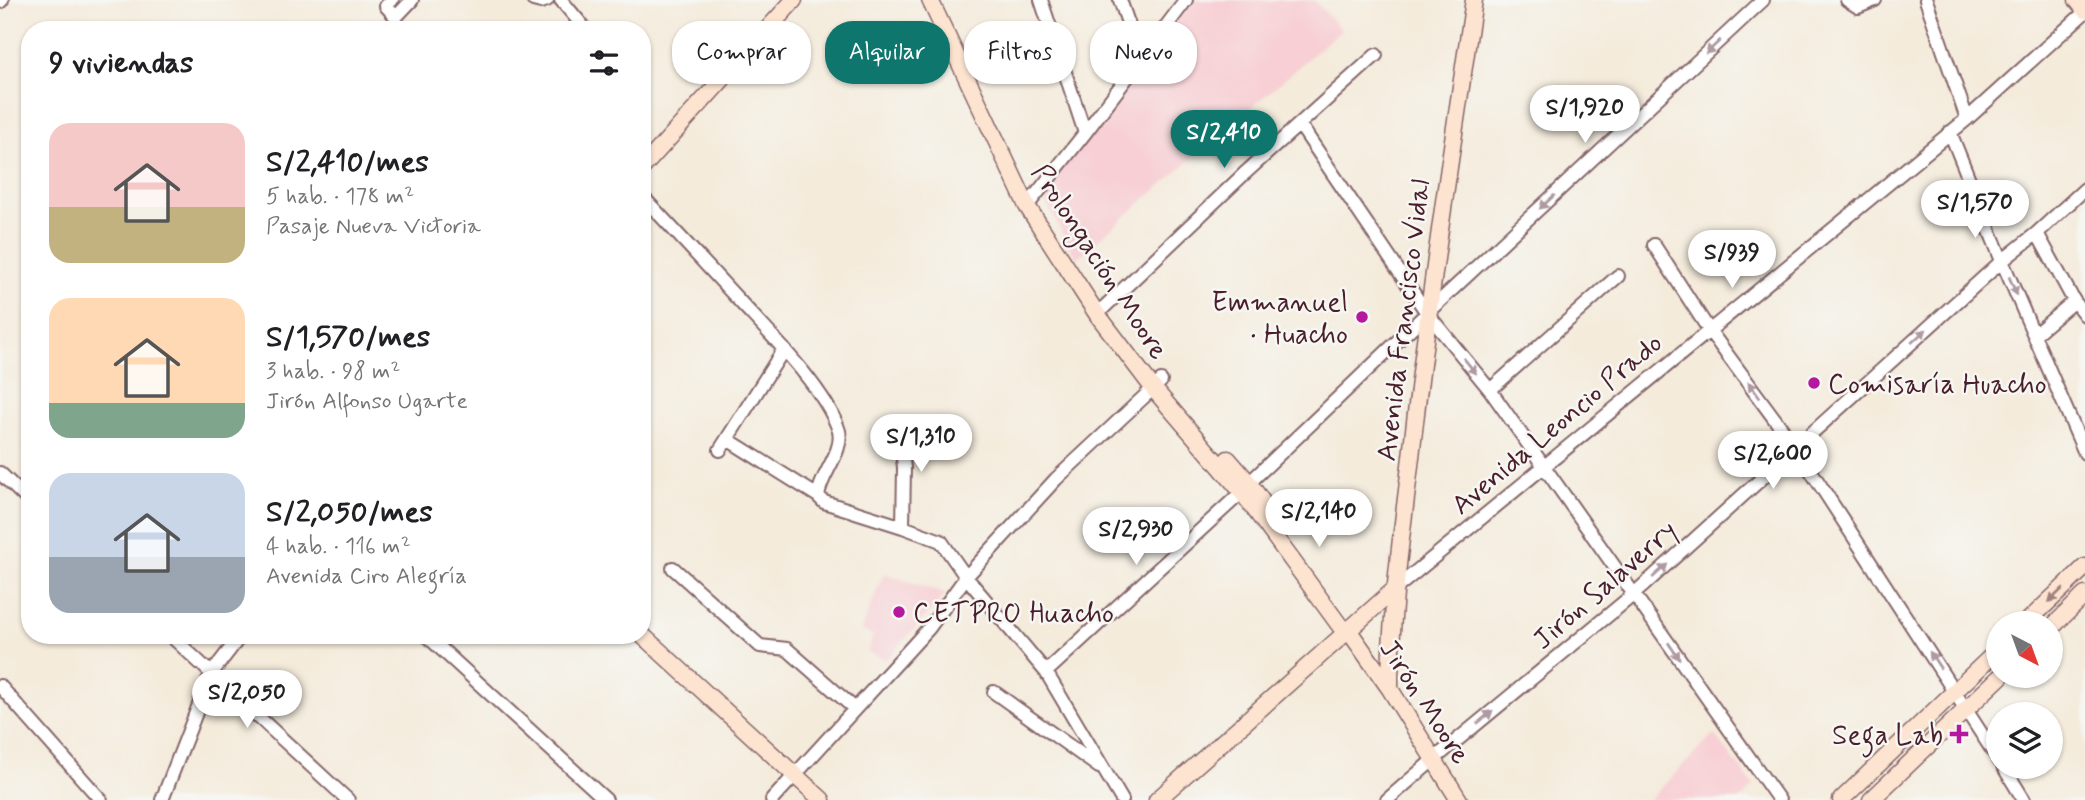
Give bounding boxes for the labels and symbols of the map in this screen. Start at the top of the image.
one-way arrow [1705,38,1722,55]
pin: S/1,920 [1520,86,1650,145]
pin: S/2,410 [1159,110,1289,170]
street label: Prolongación Moore [1020,157,1176,368]
street label: Avenida Francisco Vidal [1369,177,1440,463]
pin: S/1,570 [1910,180,2040,240]
one-way arrow [1539,194,1556,210]
pin: S/939 [1683,230,1781,290]
one-way arrow [2008,276,2019,297]
place label: Emmanuel · Huacho [1212,285,1348,354]
marker: Emmanuel · Huacho [1354,309,1370,325]
street label: Avenida Leoncio Prado [1444,326,1671,524]
one-way arrow [1910,328,1927,344]
one-way arrow [1463,357,1478,375]
place label: Comisaría Huacho [1828,367,2047,404]
marker: Comisaría Huacho [1806,375,1822,391]
one-way arrow [1747,381,1761,399]
pin: S/1,310 [856,414,986,474]
pin: S/2,600 [1708,432,1838,491]
pin: S/2,140 [1254,490,1384,549]
pin: S/2,930 [1071,508,1201,567]
street label: Jirón Salaverry [1526,513,1686,659]
one-way arrow [1651,563,1668,579]
one-way arrow [2047,586,2064,603]
place label: CETPRO Huacho [913,596,1114,633]
marker: CETPRO Huacho [891,604,907,620]
north arrow [1986,611,2063,688]
street label: Jirón Moore [1370,633,1478,772]
one-way arrow [1667,642,1681,660]
one-way arrow [1929,651,1942,670]
pin: S/2,050 [182,670,312,730]
one-way arrow [1476,709,1494,724]
place label: Sega Lab [1832,718,1943,758]
marker: Sega Lab [1949,724,1969,744]

